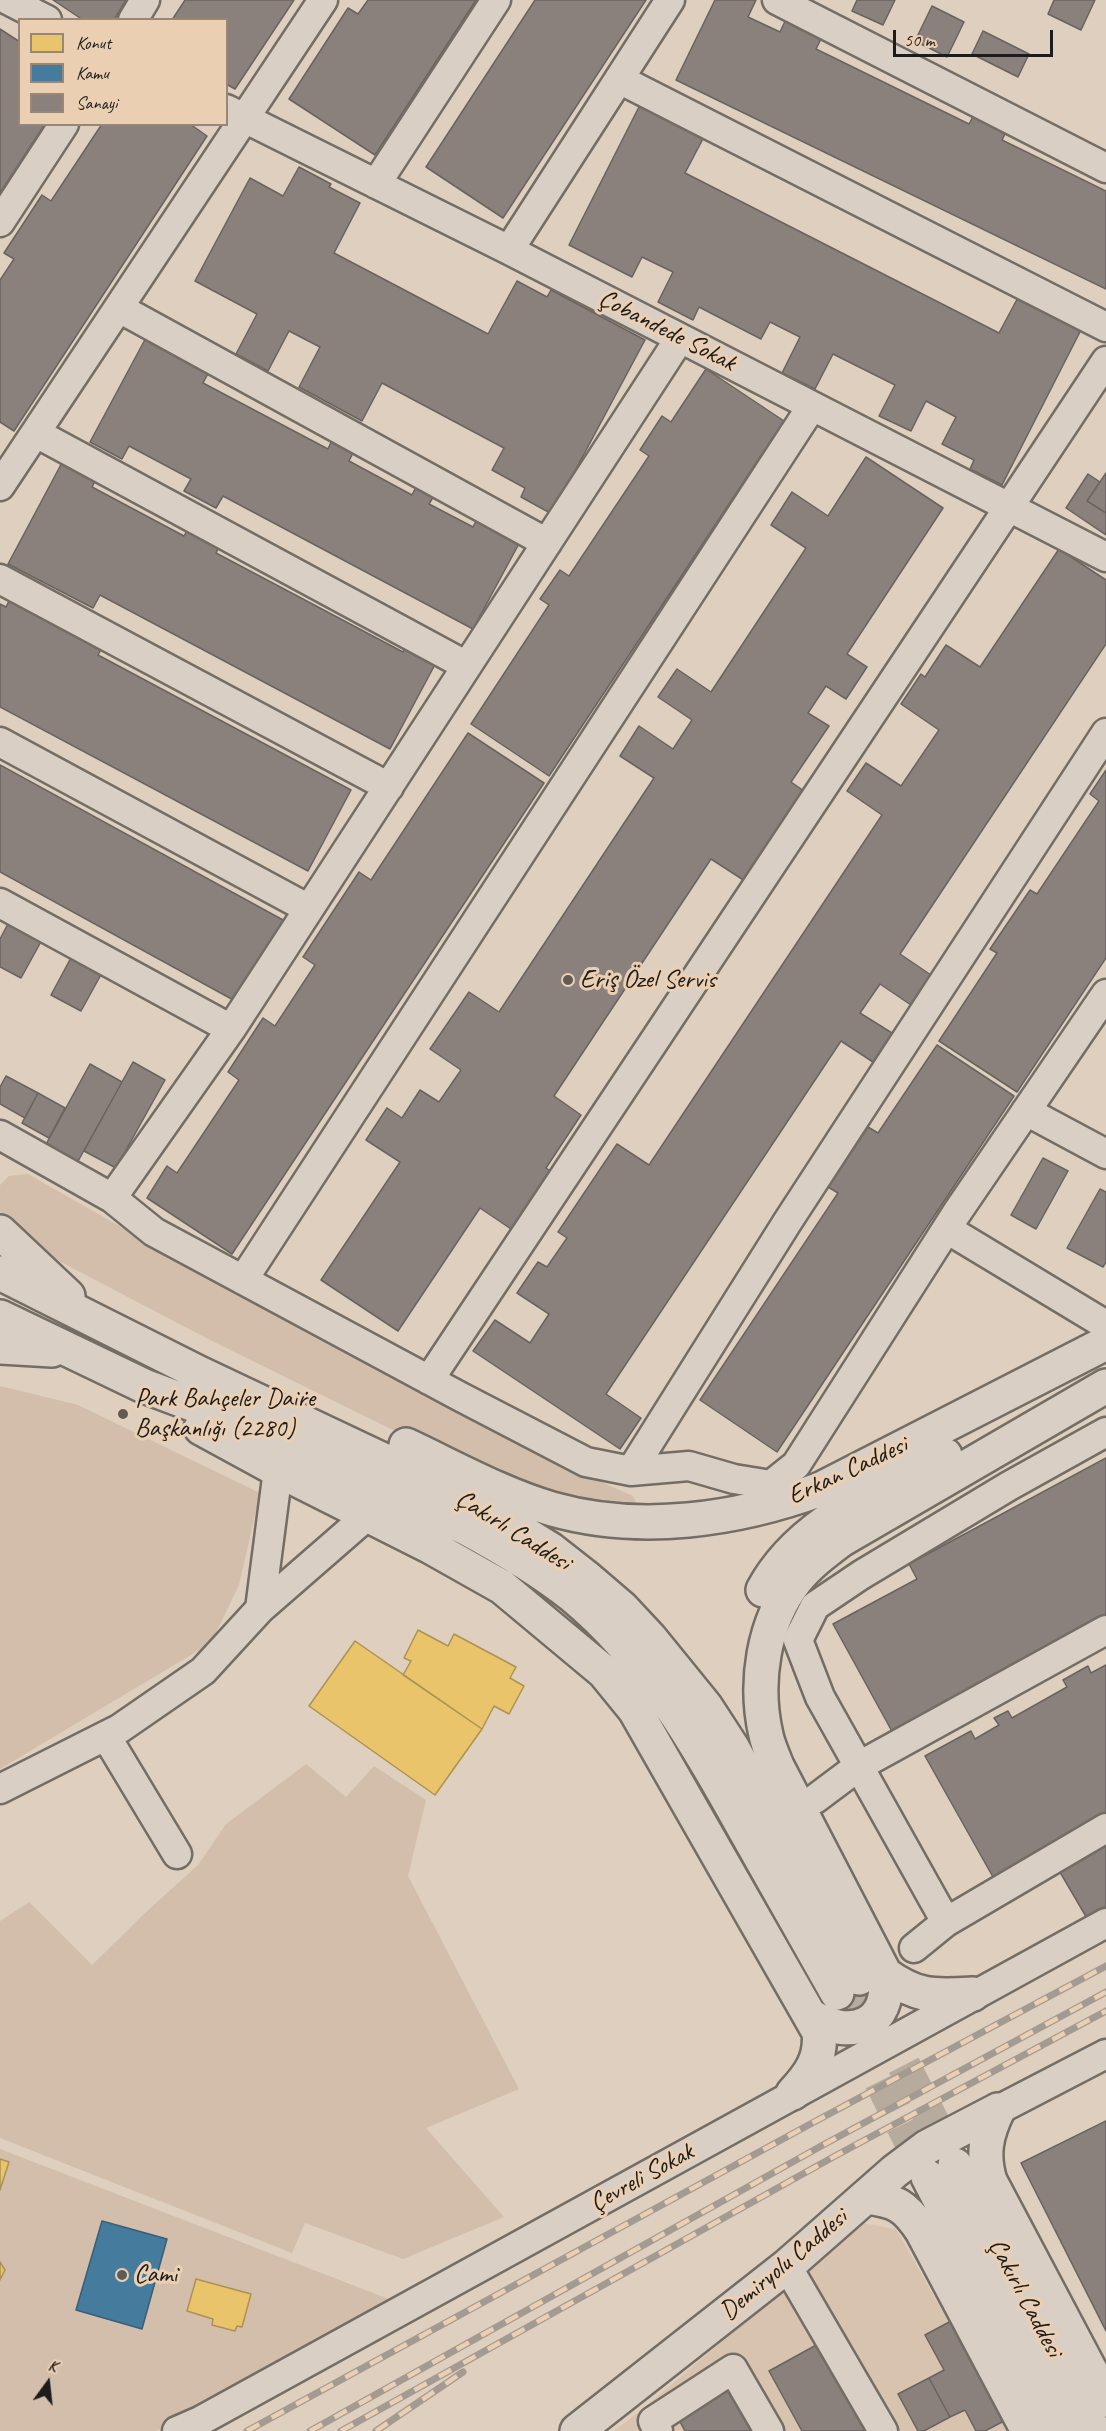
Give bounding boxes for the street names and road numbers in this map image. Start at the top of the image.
street label: Çobandede Sokak [593,283,741,379]
street label: Erkan Caddesi [783,1430,913,1512]
street label: Çakırlı Caddesi [450,1483,576,1579]
street label: Çevreli Sokak [585,2137,699,2219]
street label: Demiryolu Caddesi [714,2203,854,2327]
street label: Çakırlı Caddesi [981,2234,1069,2362]

